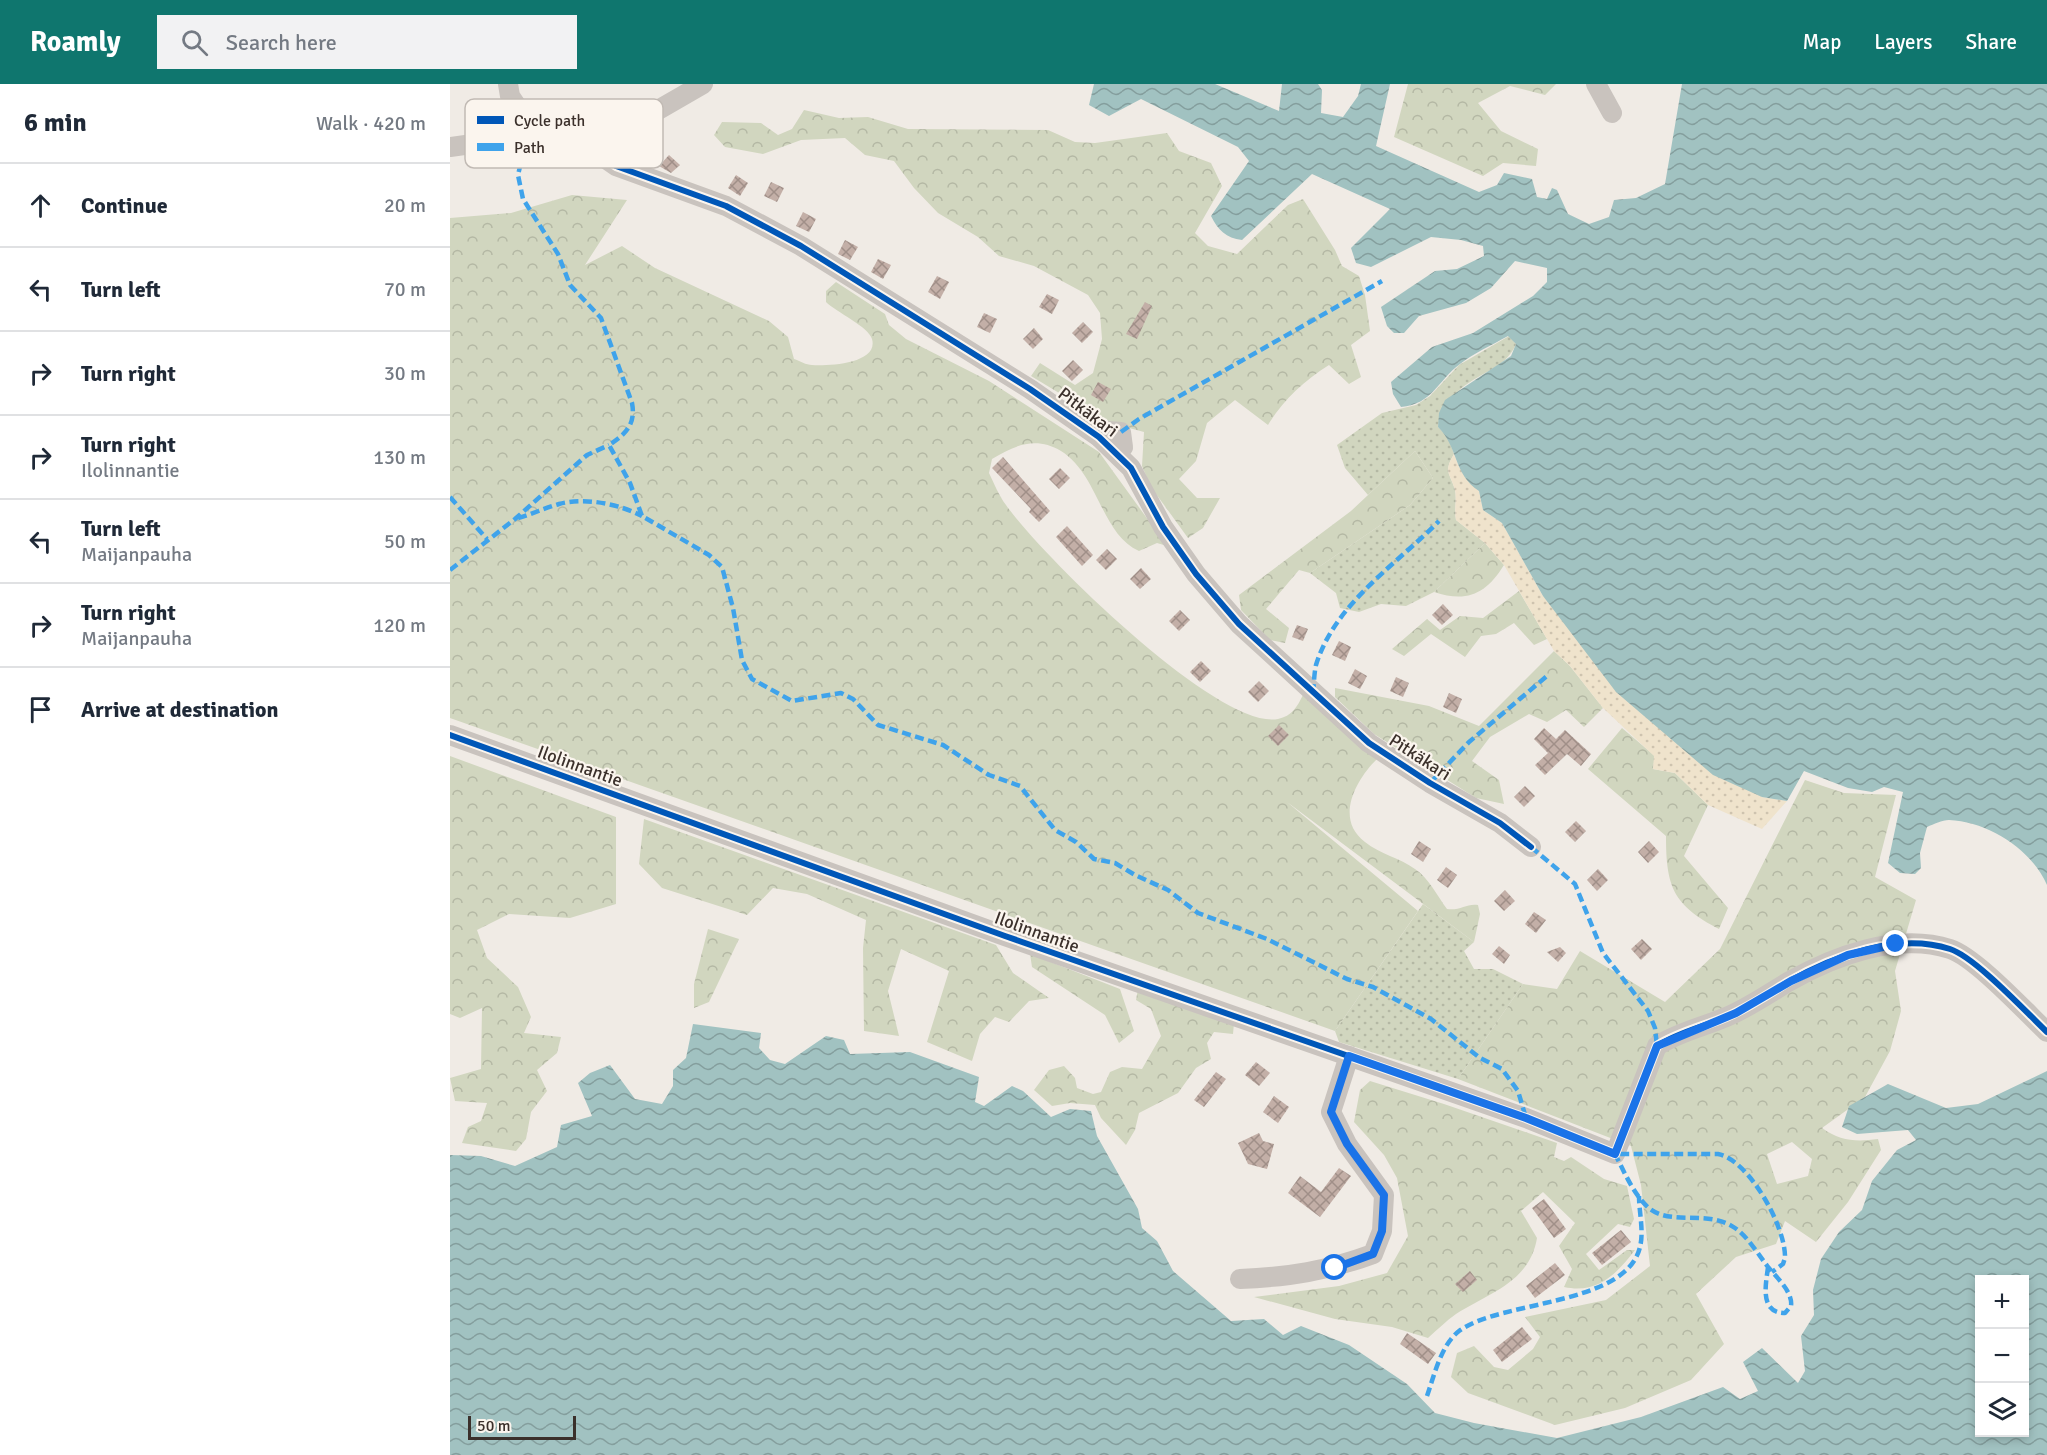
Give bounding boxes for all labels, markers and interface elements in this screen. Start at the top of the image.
search box [157,15,577,69]
text: Roamly [30,25,121,59]
icon: search [178,26,211,59]
text: Search here [226,29,337,56]
text: Map [1803,29,1841,55]
text: Layers [1874,29,1932,55]
text: Share [1965,29,2017,55]
legend [465,99,663,168]
text: 6 min [24,107,87,139]
text: Walk · 420 m [316,111,426,136]
text: Cycle path [514,111,585,131]
text: Path [514,138,545,158]
icon: ahead [24,189,57,222]
text: Continue [81,192,168,219]
text: 20 m [384,193,426,218]
icon: left [24,273,57,306]
text: Turn left [81,276,161,303]
text: 70 m [384,277,426,302]
icon: right [24,357,57,390]
text: Turn right [81,360,176,387]
text: 30 m [384,361,426,386]
street label: Pitkäkari [1054,382,1122,442]
text: Turn right [81,431,176,458]
icon: right [24,441,57,474]
text: 130 m [373,445,426,470]
text: Ilolinnantie [81,458,180,483]
text: Turn left [81,515,161,542]
icon: left [24,525,57,558]
text: 50 m [384,529,426,554]
text: Maijanpauha [81,542,192,567]
text: Turn right [81,599,176,626]
icon: right [24,609,57,642]
text: 120 m [373,613,426,638]
text: Maijanpauha [81,626,192,651]
icon: arrive [24,693,57,726]
text: Arrive at destination [81,696,278,723]
street label: Pitkäkari [1385,729,1455,785]
street label: Ilolinnantie [535,740,625,792]
street label: Ilolinnantie [992,906,1082,958]
route end [1882,930,1908,956]
route start [1321,1254,1347,1280]
map controls [1975,1275,2029,1437]
button: + [1975,1275,2029,1329]
button: − [1975,1329,2029,1383]
button: layers [1975,1383,2029,1437]
scale bar [468,1413,576,1440]
text: 50 m [477,1416,511,1436]

